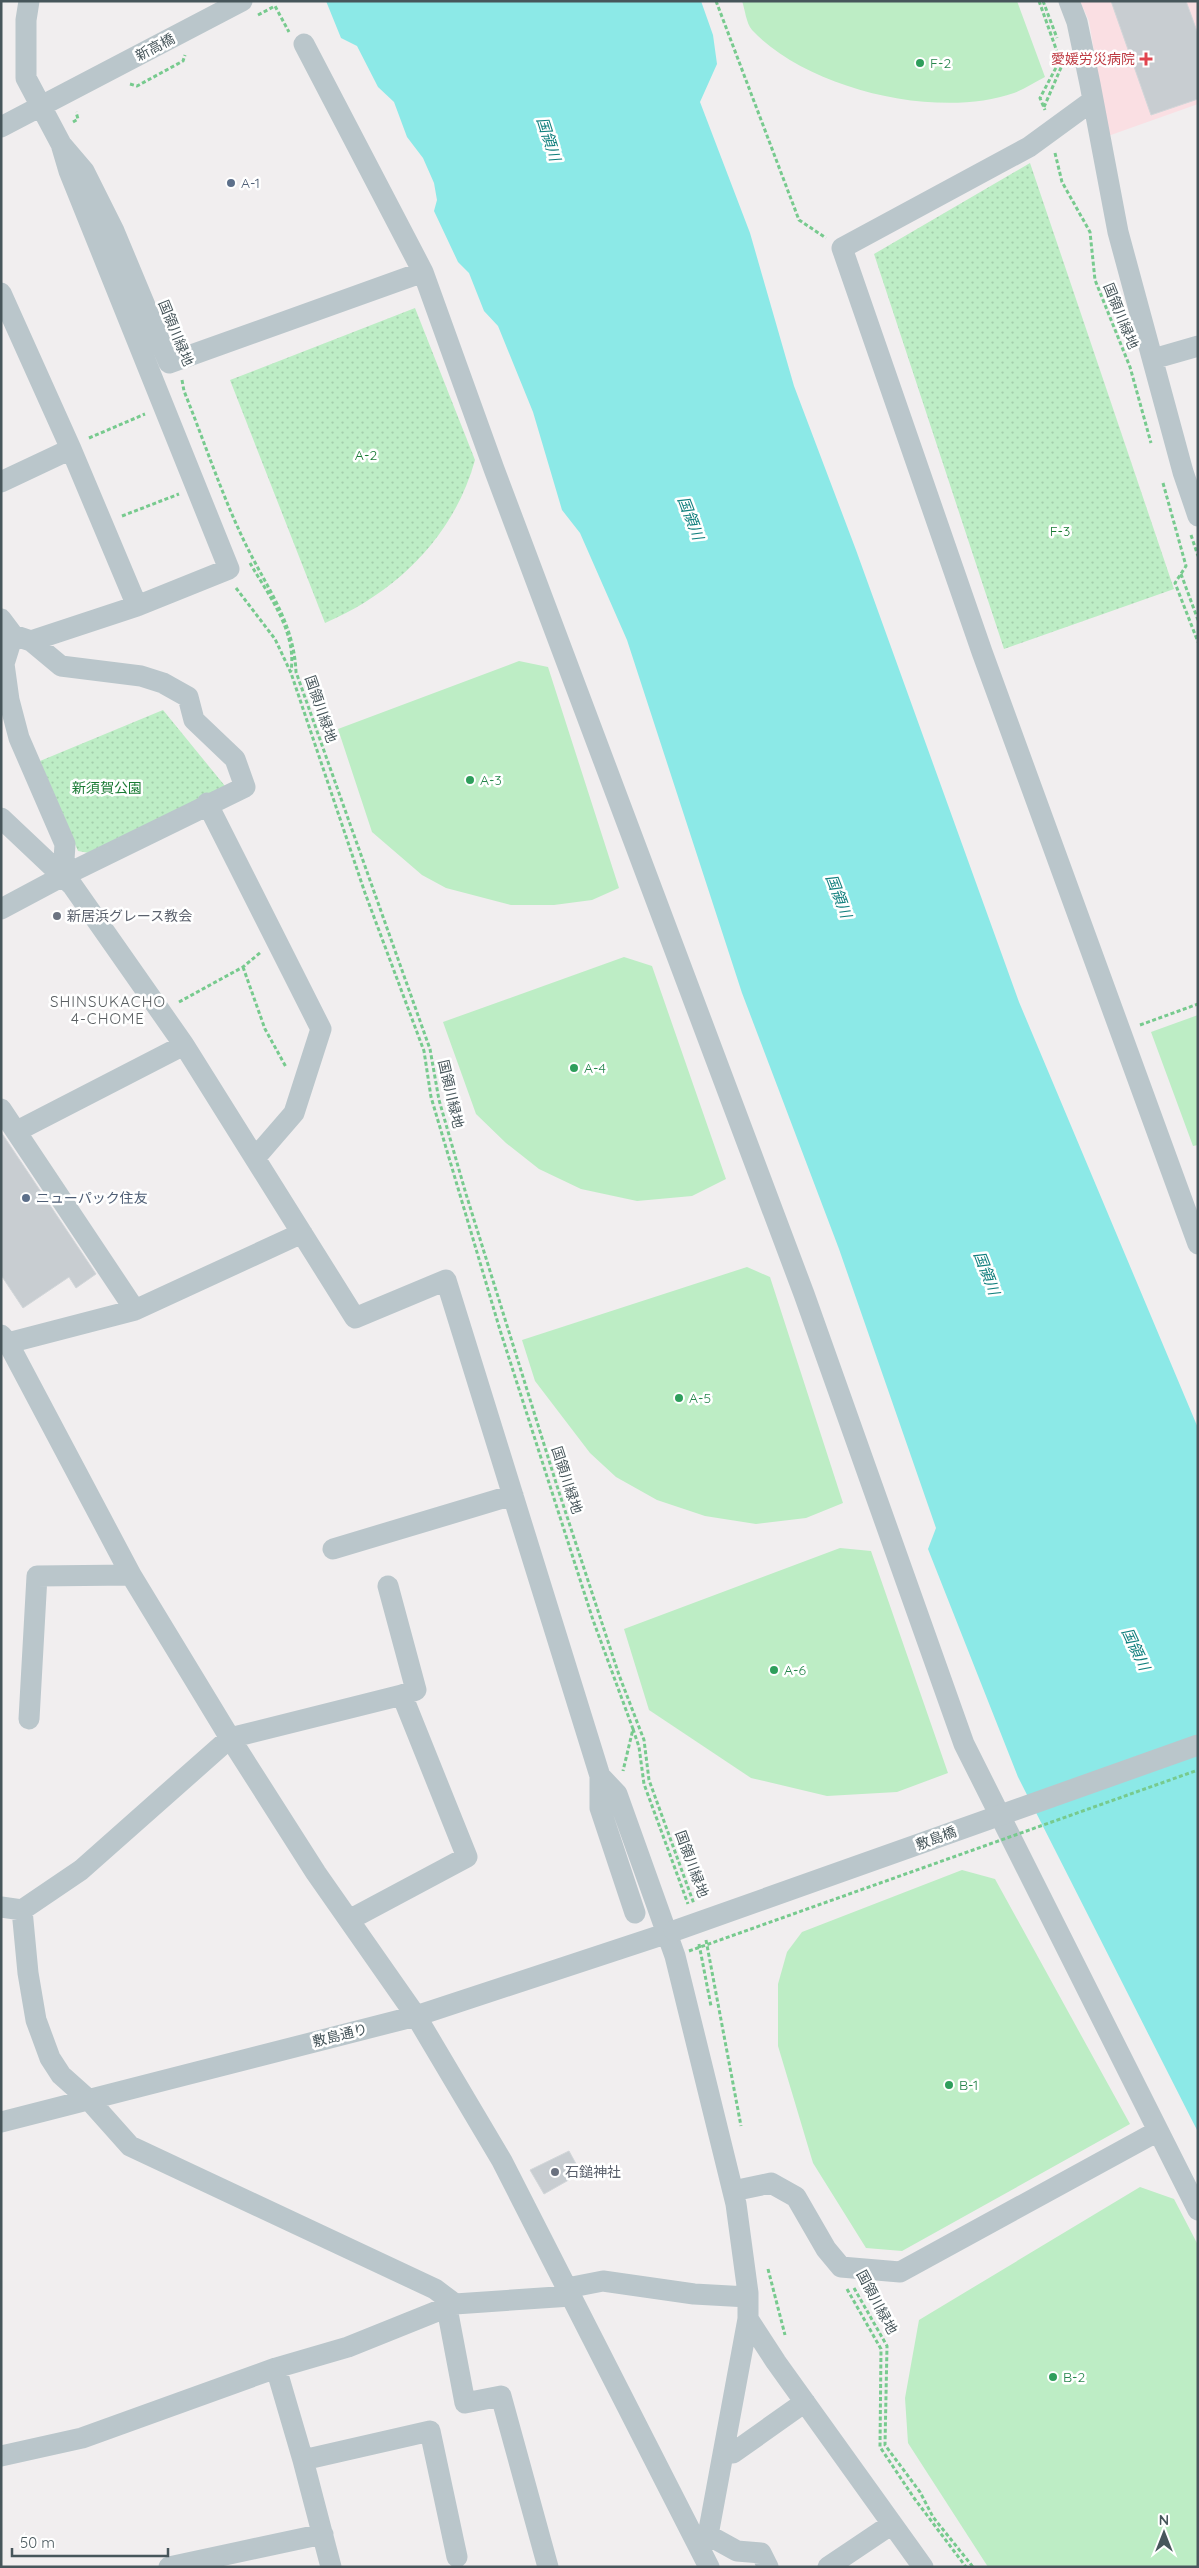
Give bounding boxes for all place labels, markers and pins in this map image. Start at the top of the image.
place label: 愛媛労災病院 [1051,50,1135,68]
marker: 愛媛労災病院 [1139,52,1153,66]
place label: F-2 [930,54,951,72]
marker: F-2 [914,57,926,69]
place label: A-1 [241,174,260,192]
marker: A-1 [225,177,237,189]
place label: A-3 [480,771,502,789]
marker: A-3 [464,774,476,786]
place label: 新居浜グレース教会 [67,907,192,925]
marker: 新居浜グレース教会 [51,910,63,922]
place label: A-4 [584,1059,606,1077]
marker: A-4 [568,1062,580,1074]
place label: ニューパック住友 [36,1189,148,1207]
marker: ニューパック住友 [20,1192,32,1204]
place label: A-5 [689,1389,711,1407]
marker: A-5 [673,1392,685,1404]
place label: A-6 [784,1661,807,1679]
marker: A-6 [768,1664,780,1676]
place label: B-1 [959,2076,978,2094]
marker: B-1 [943,2079,955,2091]
place label: 石鎚神社 [565,2163,621,2181]
marker: 石鎚神社 [549,2166,561,2178]
place label: B-2 [1063,2368,1086,2386]
marker: B-2 [1047,2371,1059,2383]

